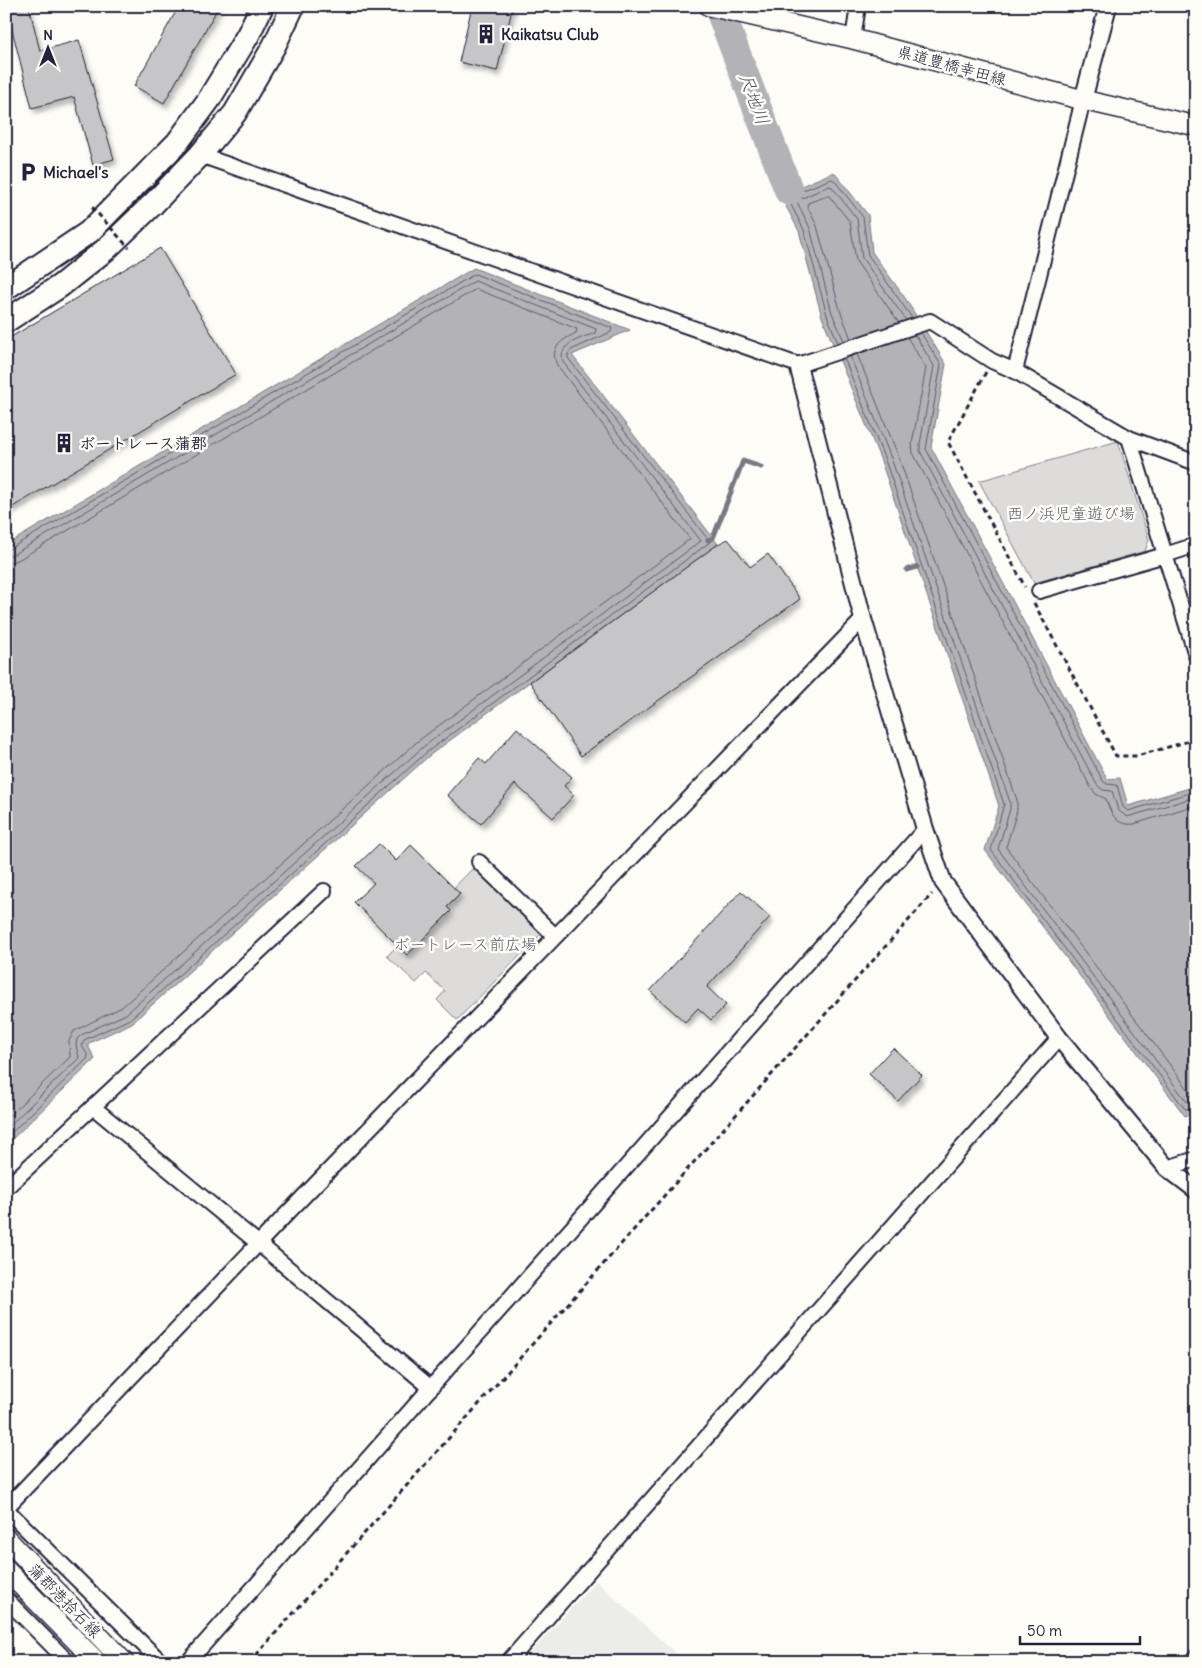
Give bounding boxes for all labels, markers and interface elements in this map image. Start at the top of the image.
north arrow [22,22,72,72]
building icon: Kaikatsu Club [475,23,497,45]
place label: Kaikatsu Club [501,24,599,44]
text: N [43,26,53,44]
street label: 県道豊橋幸田線 [895,41,1009,89]
water label: 尺地川 [734,69,775,128]
parking icon: Michael's [17,161,39,183]
place label: Michael's [43,162,108,182]
building icon: ボートレース蒲郡 [53,432,75,454]
place label: ボートレース蒲郡 [79,433,207,453]
park label: 西ノ浜児童遊び場 [1007,503,1135,523]
park label: ボートレース前広場 [393,934,537,954]
street label: 蒲郡港拾石線 [24,1559,106,1641]
scale bar [1020,1613,1140,1645]
text: 50 m [1027,1621,1062,1640]

